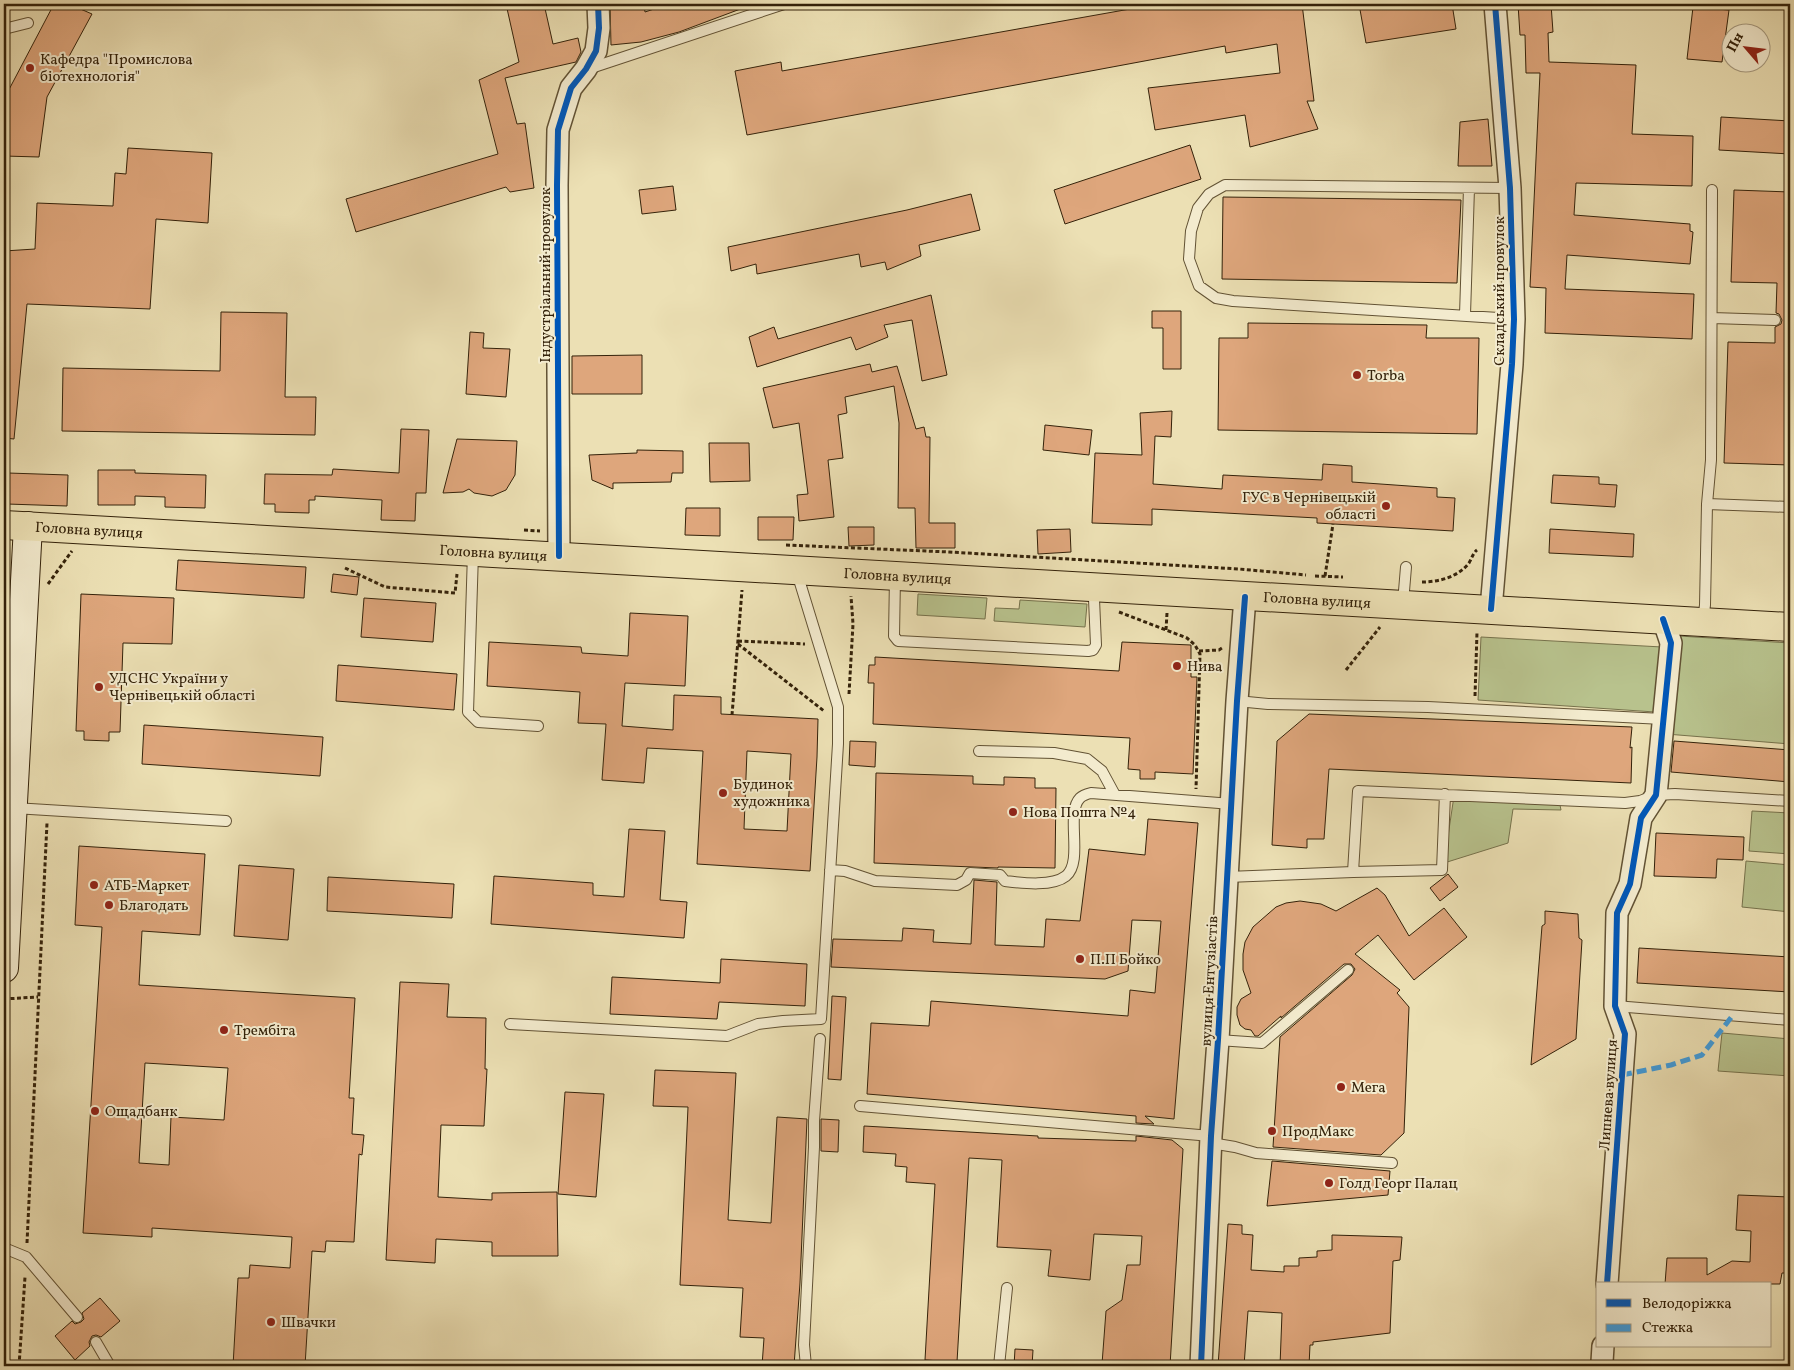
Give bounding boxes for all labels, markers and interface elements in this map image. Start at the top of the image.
north arrow [1722,22,1772,72]
text: Пн [1723,29,1749,56]
place label: Кафедра "Промислова біотехнологія" [40,50,193,88]
marker: Кафедра "Промислова біотехнологія" [24,62,36,74]
street label: Індустріальний провулок [536,187,557,363]
street label: Складський провулок [1490,216,1511,366]
place label: Torba [1367,366,1405,387]
marker: Torba [1351,369,1363,381]
place label: ГУС в Чернівецькій області [1242,488,1376,526]
marker: ГУС в Чернівецькій області [1380,500,1392,512]
street label: Головна вулиця [34,518,143,545]
street label: Головна вулиця [439,541,548,568]
street label: Головна вулиця [843,564,952,591]
street label: Головна вулиця [1262,588,1371,615]
place label: Нива [1187,657,1223,678]
marker: Нива [1171,660,1183,672]
place label: УДСНС України у Чернівецькій області [109,669,255,707]
marker: УДСНС України у Чернівецькій області [93,681,105,693]
place label: Будинок художника [733,775,810,813]
marker: Будинок художника [717,787,729,799]
place label: Нова Пошта №4 [1023,803,1136,824]
marker: Нова Пошта №4 [1007,806,1019,818]
place label: АТБ-Маркет [104,876,189,897]
marker: АТБ-Маркет [88,879,100,891]
place label: Благодать [119,896,189,917]
marker: Благодать [103,899,115,911]
street label: вулиця Ентузіастів [1197,915,1224,1047]
place label: П.П Бойко [1090,950,1161,971]
marker: П.П Бойко [1074,953,1086,965]
place label: Трембіта [234,1021,296,1042]
marker: Трембіта [218,1024,230,1036]
street label: Липнева вулиця [1595,1039,1624,1151]
place label: Мега [1351,1078,1386,1099]
marker: Мега [1335,1081,1347,1093]
place label: Ощадбанк [105,1102,178,1123]
marker: Ощадбанк [89,1105,101,1117]
place label: ПродМакс [1282,1122,1354,1143]
marker: ПродМакс [1266,1125,1278,1137]
place label: Голд Георг Палац [1339,1174,1458,1195]
marker: Голд Георг Палац [1323,1177,1335,1189]
legend [1596,1282,1772,1348]
text: Велодоріжка [1642,1294,1732,1315]
place label: Швачки [281,1313,336,1334]
marker: Швачки [265,1316,277,1328]
text: Стежка [1642,1318,1693,1339]

